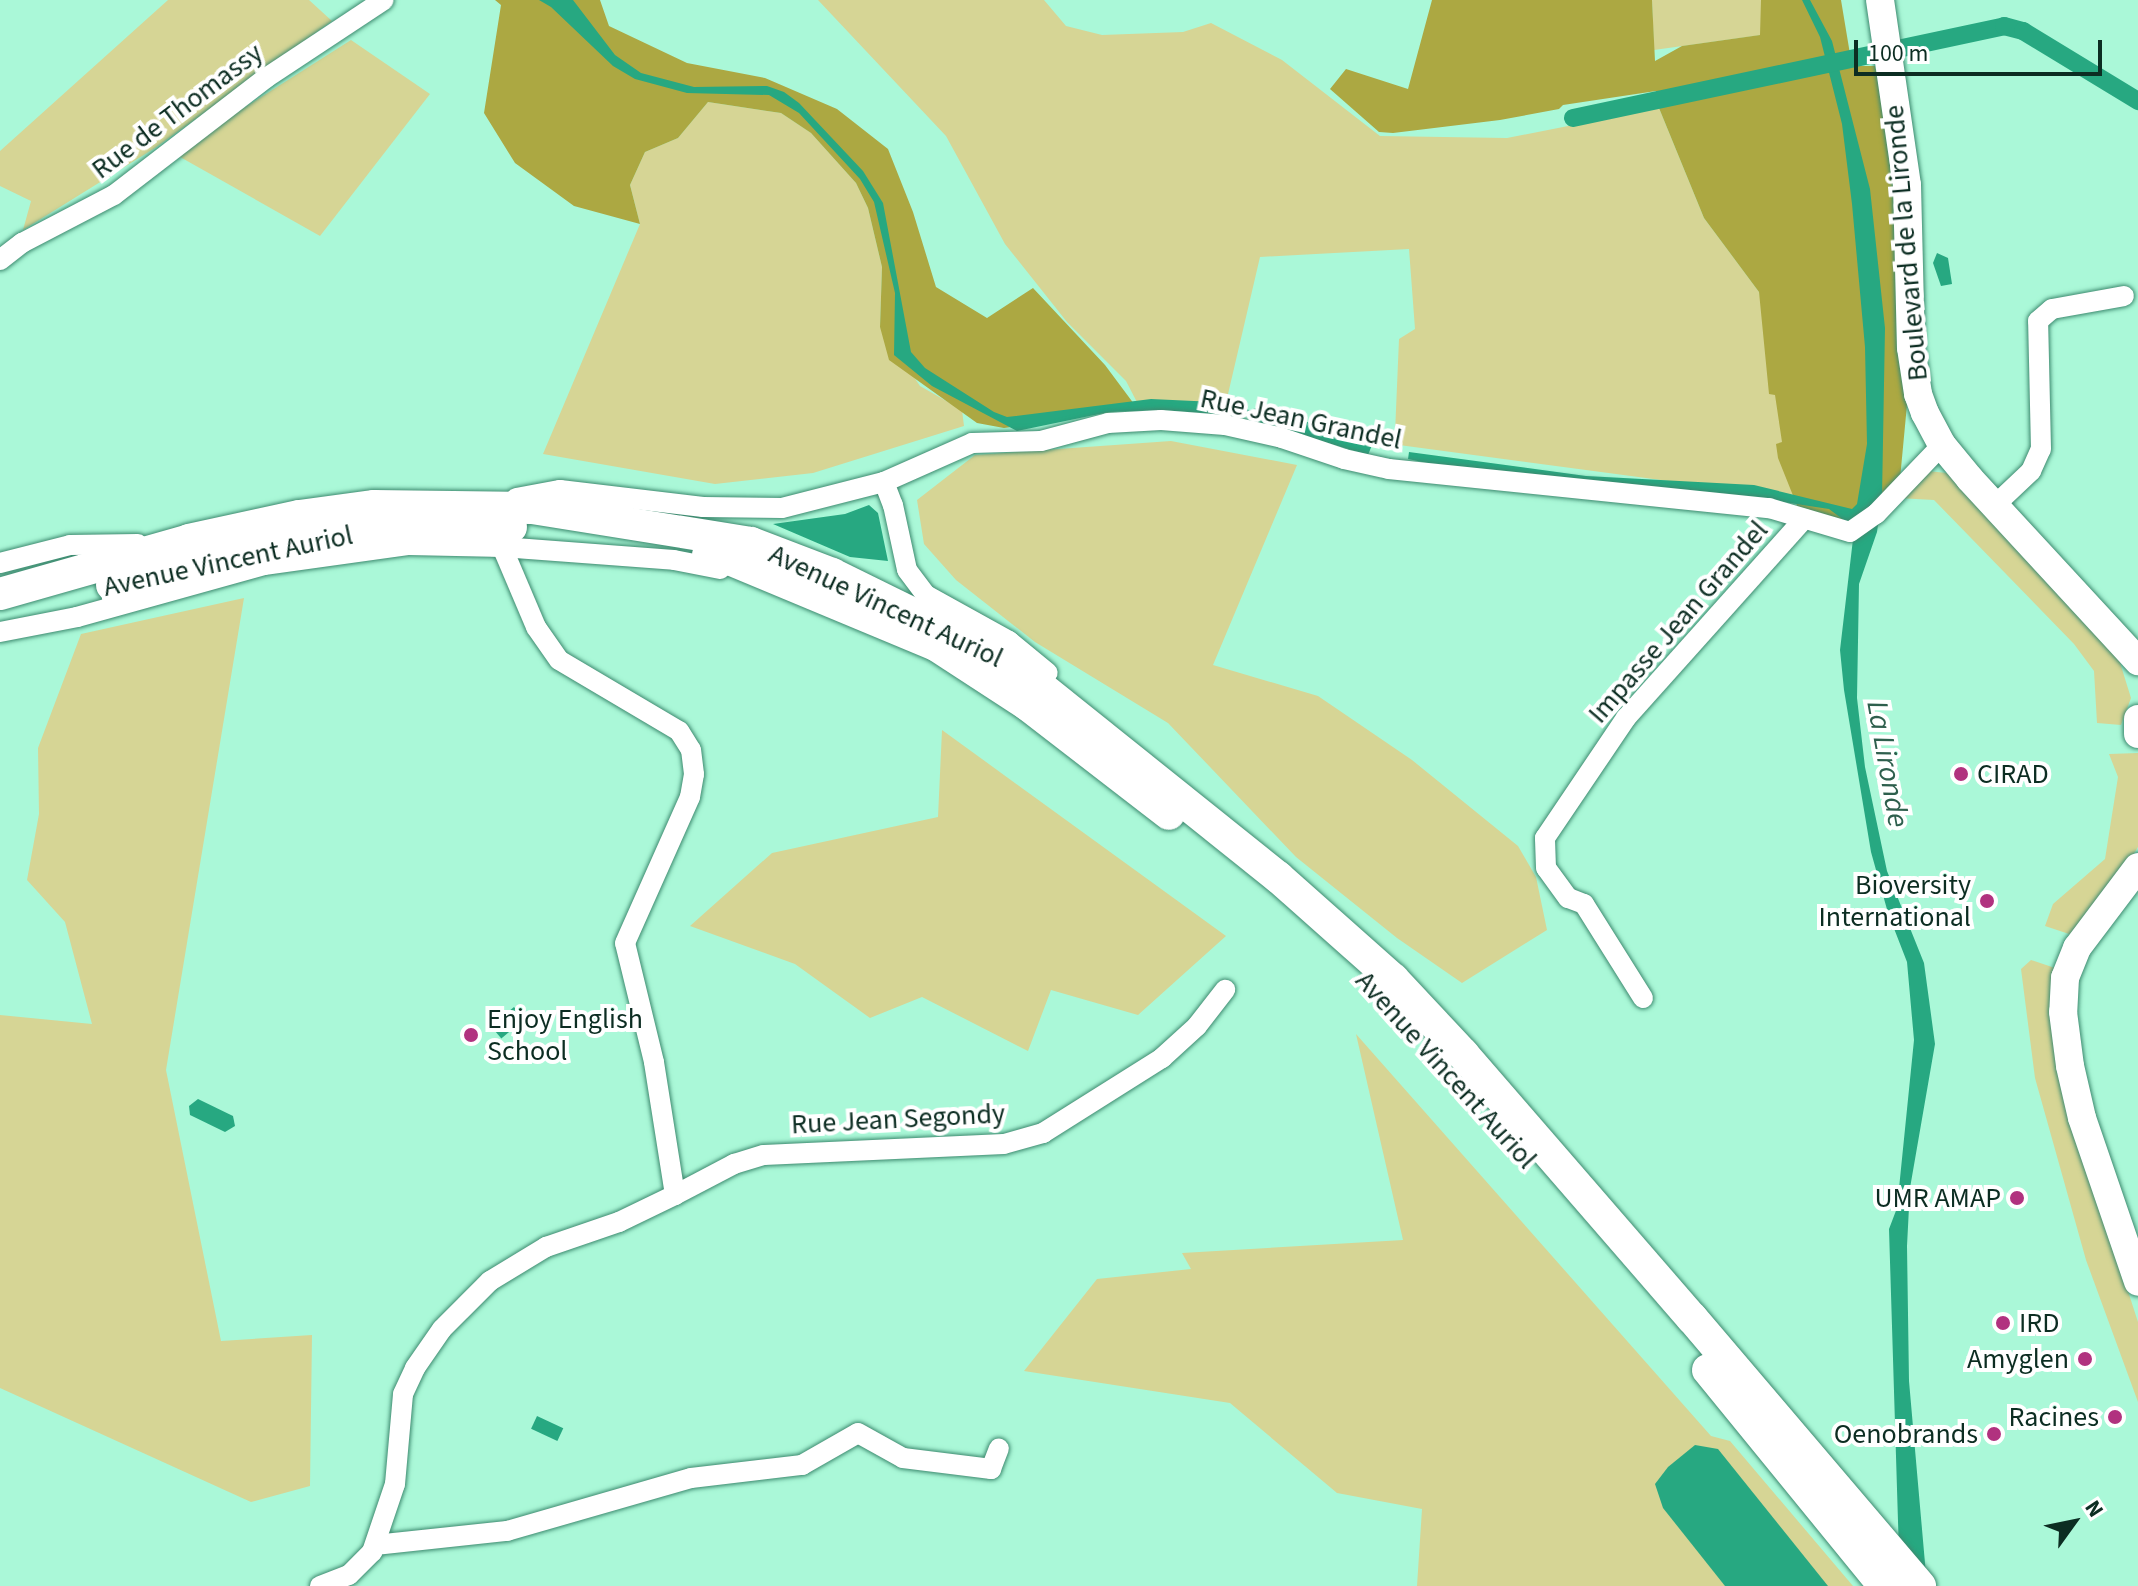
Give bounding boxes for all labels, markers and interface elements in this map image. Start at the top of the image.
scale bar [1858,24,2106,74]
street label: Rue de Thomassy [85,36,269,186]
text: 100 m [1868,36,1928,71]
street label: Boulevard de la Lironde [1877,104,1935,382]
street label: Rue Jean Grandel [1197,381,1405,457]
street label: Impasse Jean Grandel [1581,514,1775,730]
street label: Avenue Vincent Auriol [100,518,356,604]
street label: Avenue Vincent Auriol [764,537,1008,675]
water label: La Lironde [1858,698,1916,830]
place label: CIRAD [1977,757,2049,791]
marker: CIRAD [1952,765,1970,783]
place label: Bioversity International [1818,868,1971,934]
marker: Bioversity International [1978,892,1996,910]
street label: Avenue Vincent Auriol [1348,964,1544,1176]
place label: Enjoy English School [487,1002,643,1068]
marker: Enjoy English School [462,1026,480,1044]
street label: Rue Jean Segondy [790,1097,1006,1141]
place label: UMR AMAP [1874,1181,2001,1215]
marker: UMR AMAP [2008,1189,2026,1207]
place label: IRD [2019,1306,2060,1340]
marker: IRD [1994,1314,2012,1332]
place label: Amyglen [1967,1342,2069,1376]
marker: Amyglen [2076,1350,2094,1368]
place label: Racines [2008,1400,2099,1434]
marker: Racines [2106,1408,2124,1426]
place label: Oenobrands [1834,1417,1978,1451]
marker: Oenobrands [1985,1425,2003,1443]
north arrow [2034,1482,2114,1562]
text: N [2077,1494,2112,1524]

